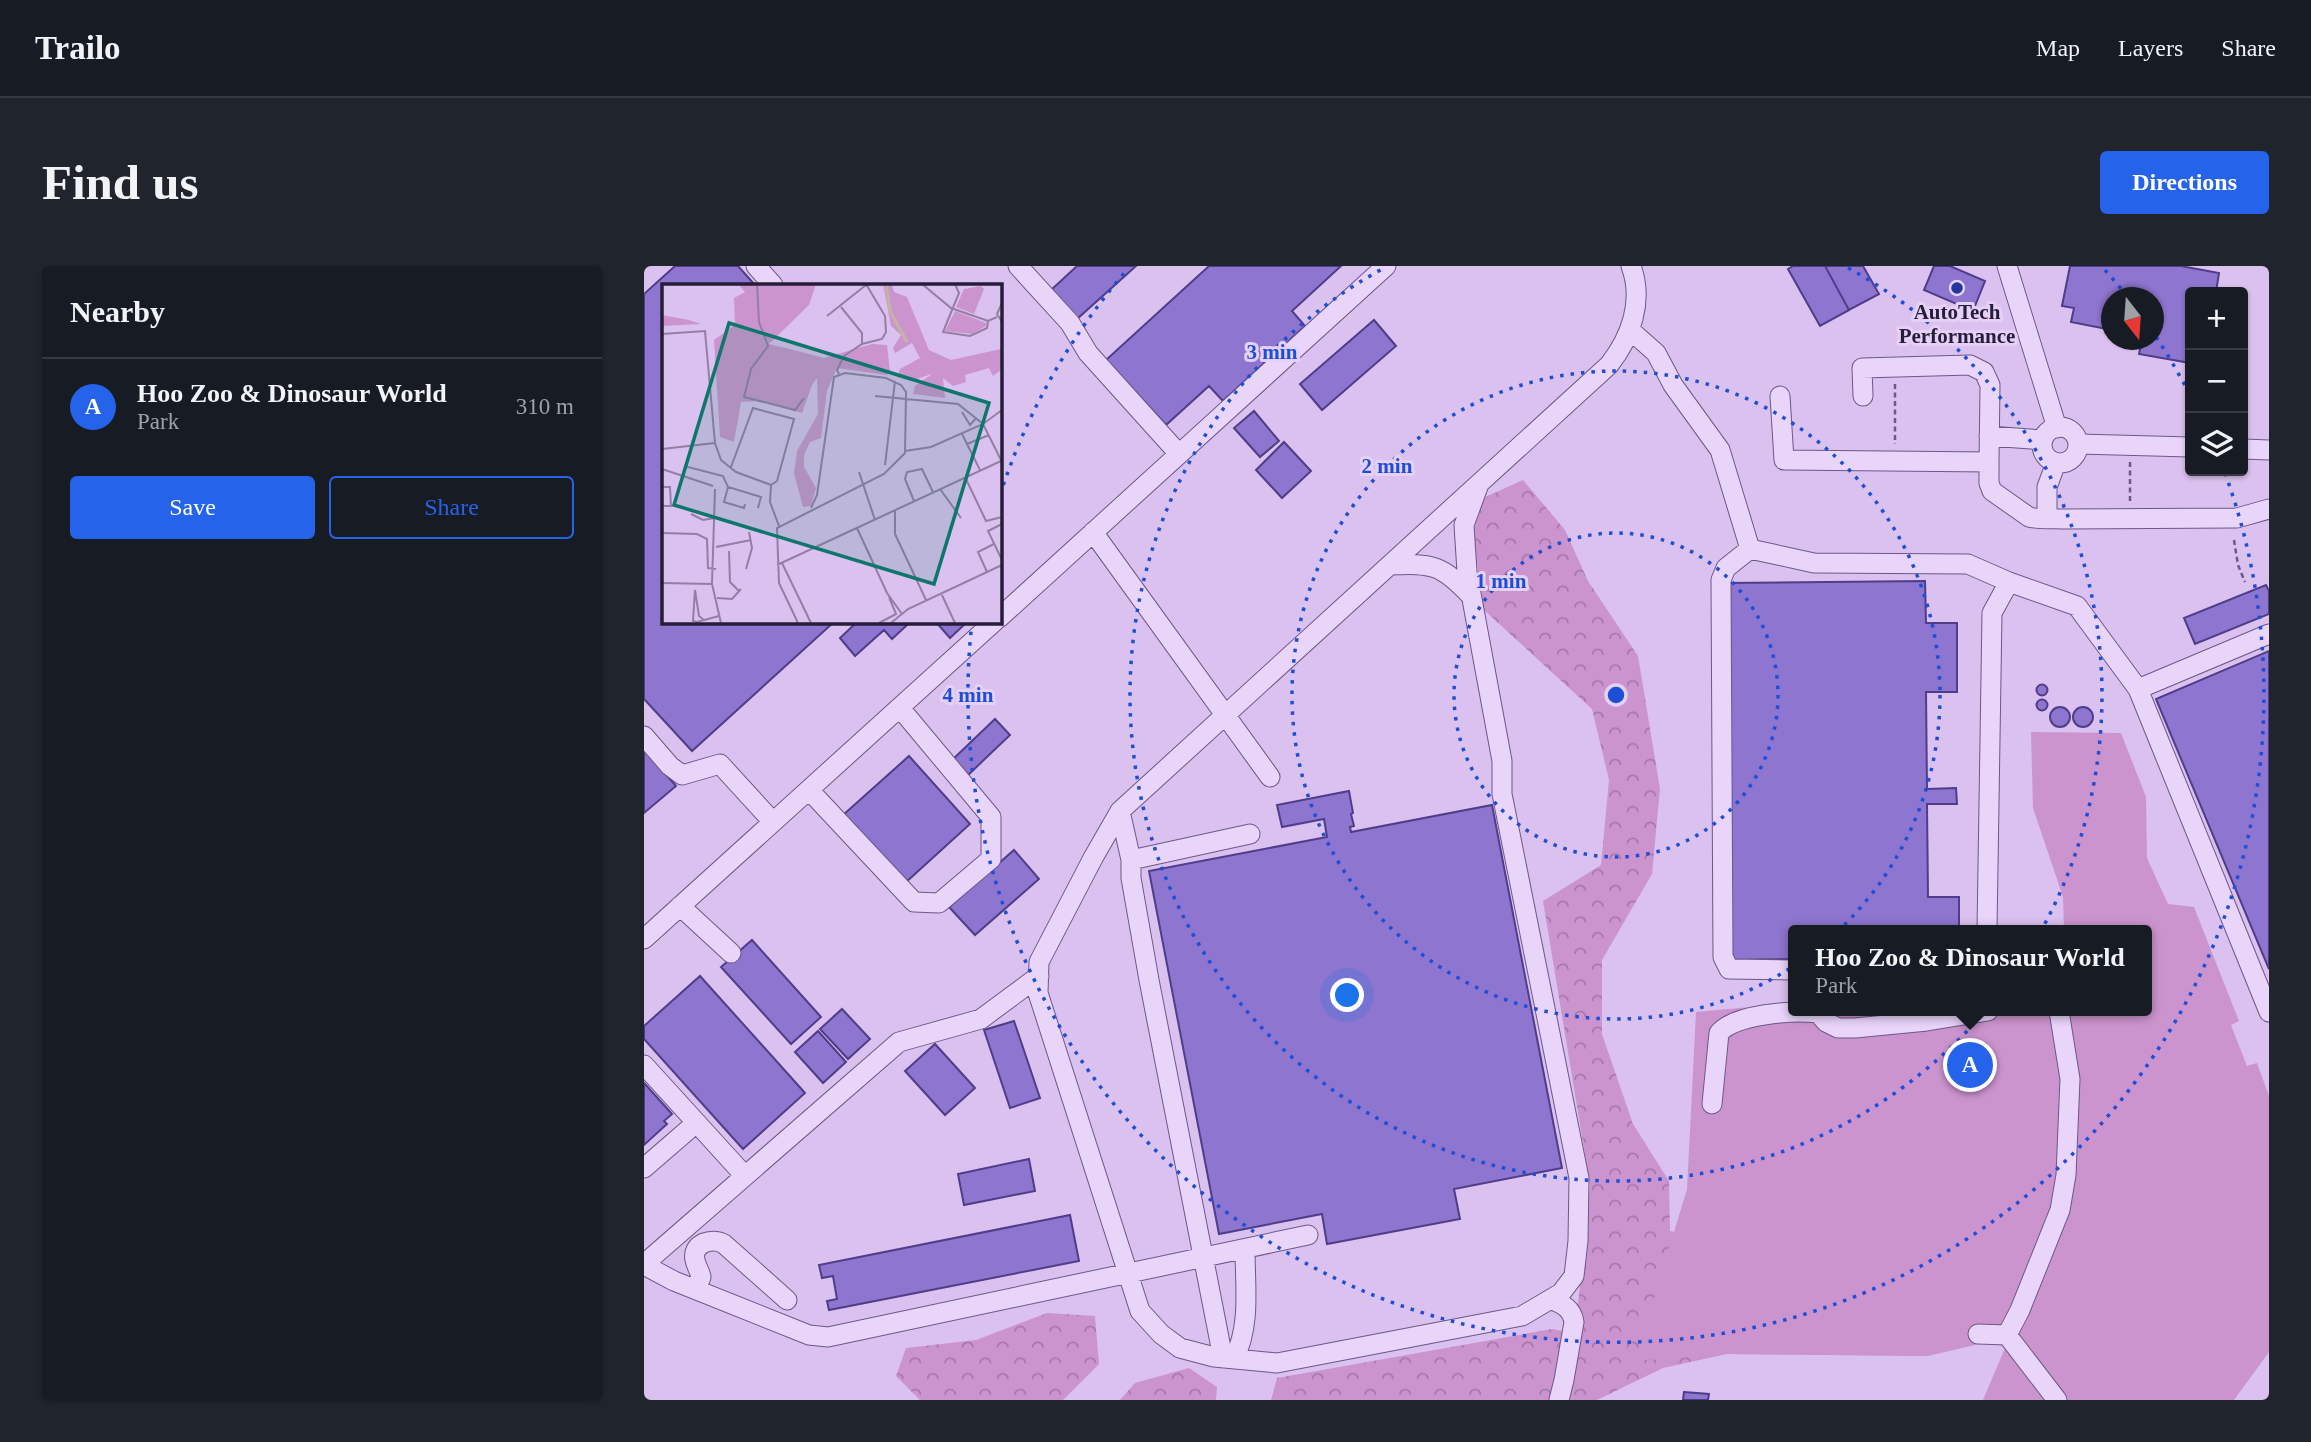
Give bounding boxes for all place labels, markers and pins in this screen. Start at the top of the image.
marker: AutoTech Performance [1949,280,1965,296]
place label: AutoTech Performance [1899,300,2015,348]
centre of rings [1604,683,1628,707]
pin: A [1947,1039,1993,1091]

